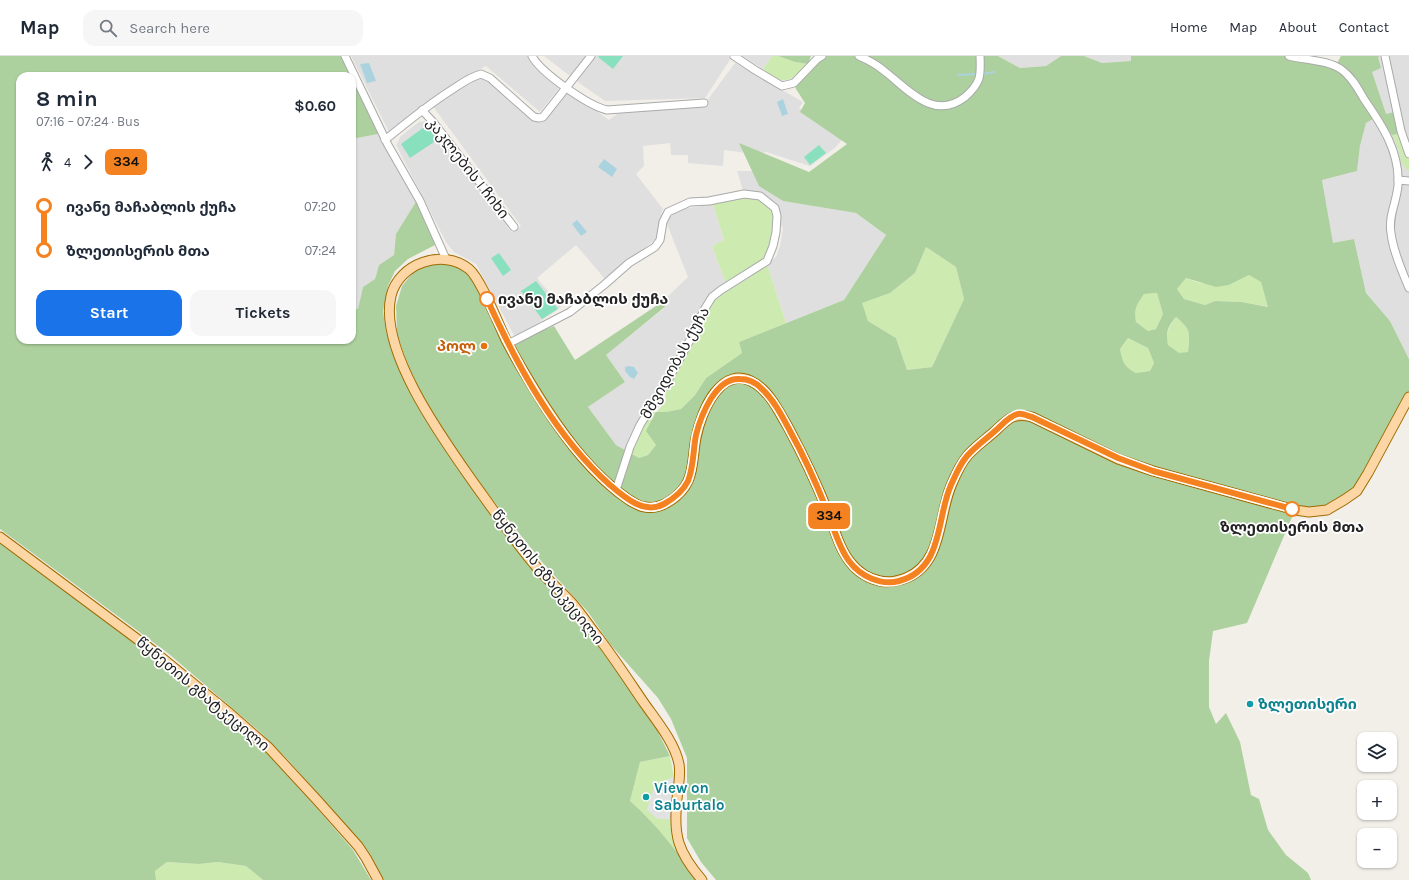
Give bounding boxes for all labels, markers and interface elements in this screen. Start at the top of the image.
search box [83,10,363,46]
text: Map [20,17,59,39]
icon: search [97,17,119,39]
text: Search here [129,19,210,37]
text: Home [1170,19,1207,36]
text: Map [1229,19,1257,36]
text: About [1279,19,1317,36]
text: Contact [1339,19,1389,36]
text: 8 min [36,86,98,112]
text: $0.60 [294,97,336,115]
text: 07:16 – 07:24 · Bus [36,114,140,129]
street label: კაკლების I ჩიხი [423,114,513,222]
icon: walk [36,151,58,173]
icon: forward [77,151,99,173]
text: 334 [113,153,139,170]
text: 4 [64,155,71,170]
text: ივანე მაჩაბლის ქუჩა [66,198,236,216]
text: 07:20 [304,199,336,214]
text: ზლეთისერის მთა [66,242,210,260]
text: 07:24 [304,243,336,258]
button: Start [36,290,182,336]
button: Tickets [190,290,336,336]
place label: ივანე მაჩაბლის ქუჩა [498,290,668,308]
marker: ივანე მაჩაბლის ქუჩა [479,291,495,307]
street label: მშვიდობას ქუჩა [637,304,713,422]
place label: პოლ [437,337,476,355]
marker: პოლ [479,341,489,351]
marker: ზლეთისერის მთა [1284,501,1300,517]
line badge: 334 [806,503,852,529]
street label: წყნეთის გზატკეცილი [488,506,608,648]
text: 334 [816,507,842,524]
place label: ზლეთისერის მთა [1220,518,1364,536]
street label: წყნეთის გზატკეცილი [133,633,273,755]
place label: ზლეთისერი [1258,695,1357,713]
marker: ზლეთისერი [1245,699,1255,709]
map controls [1357,732,1397,868]
button: layers [1357,732,1397,772]
place label: View on Saburtalo [654,779,725,814]
button: + [1357,780,1397,820]
marker: View on Saburtalo [641,792,651,802]
button: − [1357,828,1397,868]

